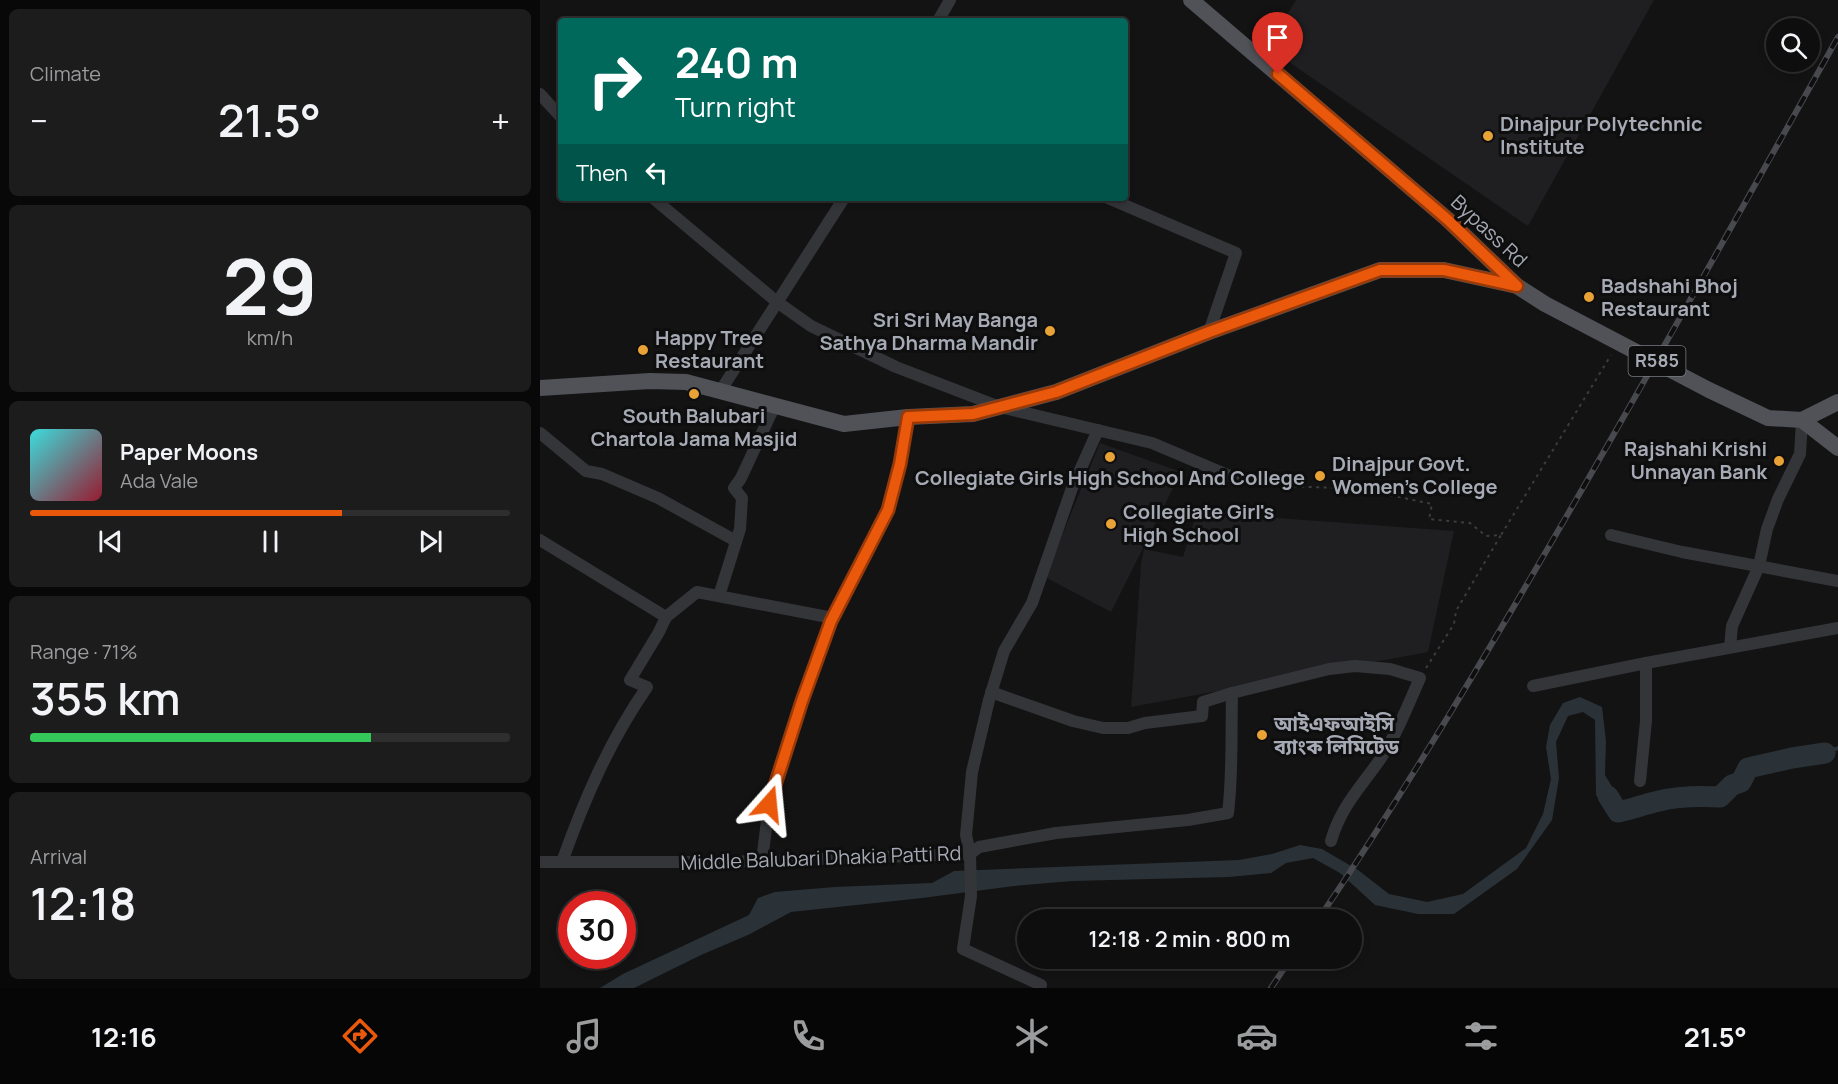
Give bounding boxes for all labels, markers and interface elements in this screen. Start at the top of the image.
pin [1252,12,1303,74]
map controls [1766,18,1820,72]
button: search [1766,18,1820,72]
icon: arrive [1261,21,1294,54]
text: 240 m [675,33,799,91]
icon: right [576,42,654,120]
text: Climate [30,60,101,87]
text: Turn right [675,88,796,125]
text: 21.5° [218,89,321,151]
text: − [30,98,48,143]
text: + [491,98,510,143]
place label: Dinajpur Polytechnic Institute [1500,110,1703,160]
marker: Dinajpur Polytechnic Institute [1481,129,1495,143]
icon: left [640,156,673,189]
text: Then [576,158,628,188]
street label: Bypass Rd [1445,188,1533,273]
text: 29 [223,232,317,338]
place label: Badshahi Bhoj Restaurant [1601,272,1738,322]
marker: Badshahi Bhoj Restaurant [1582,290,1596,304]
place label: Sri Sri May Banga Sathya Dharma Mandir [819,306,1038,356]
text: km/h [247,324,293,351]
place label: Happy Tree Restaurant [655,324,764,374]
marker: Sri Sri May Banga Sathya Dharma Mandir [1043,324,1057,338]
marker: Happy Tree Restaurant [636,343,650,357]
road number: R585 [1628,346,1686,376]
marker: South Balubari Chartola Jama Masjid [687,387,701,401]
place label: South Balubari Chartola Jama Masjid [591,402,797,452]
place label: Rajshahi Krishi Unnayan Bank [1624,435,1768,485]
text: Paper Moons [120,437,258,467]
marker: Collegiate Girls High School And College [1103,450,1117,464]
place label: Dinajpur Govt. Women's College [1332,450,1498,500]
marker: Rajshahi Krishi Unnayan Bank [1772,454,1786,468]
place label: Collegiate Girls High School And College [915,464,1305,491]
text: Ada Vale [120,467,198,494]
marker: Dinajpur Govt. Women's College [1313,469,1327,483]
place label: Collegiate Girl's High School [1123,498,1274,548]
marker: Collegiate Girl's High School [1104,517,1118,531]
icon: previous [94,525,127,558]
icon: pause [254,525,287,558]
icon: next [414,525,447,558]
text: Range · 71% [30,638,138,665]
text: 355 km [30,667,181,729]
place label: আইএফআইসি ব্যাংক লিমিটেড [1273,710,1400,760]
marker: আইএফআইসি ব্যাংক লিমিটেড [1255,728,1269,742]
position arrow [737,772,801,836]
street label: Middle Balubari Dhakia Patti Rd [680,839,962,876]
text: Arrival [30,843,87,870]
text: 12:18 [30,872,136,934]
speed limit sign: 30 [558,891,636,969]
text: 12:18 · 2 min · 800 m [1088,924,1291,954]
icon: directions [339,1015,381,1057]
icon: music [563,1015,605,1057]
icon: phone [787,1015,829,1057]
icon: climate [1011,1015,1053,1057]
icon: car [1236,1015,1278,1057]
icon: filters [1460,1015,1502,1057]
text: 12:16 [91,1018,157,1055]
text: 21.5° [1684,1018,1747,1055]

